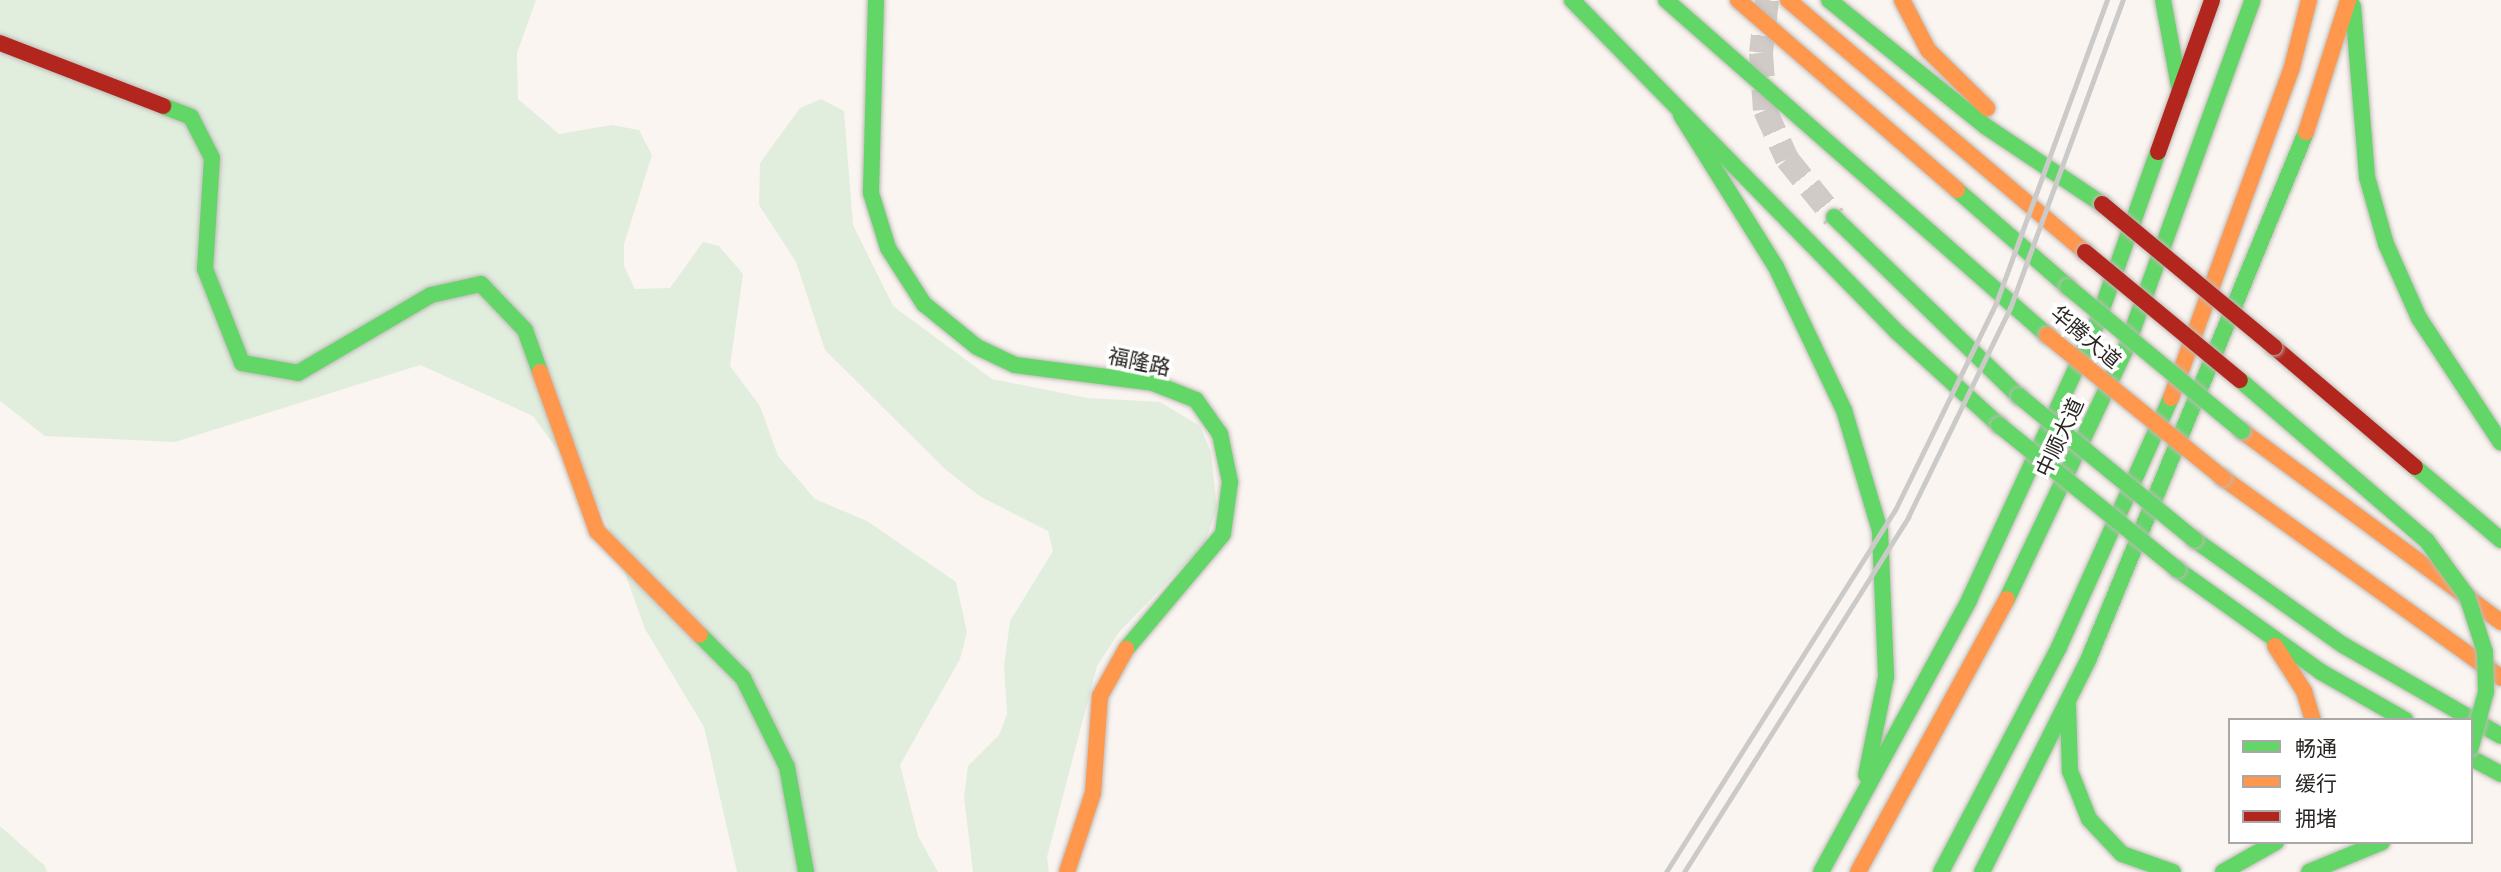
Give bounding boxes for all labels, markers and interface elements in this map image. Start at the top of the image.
street label: 华腾大道 [2045,301,2125,375]
street label: 福隆路 [1106,344,1172,382]
street label: 中顺大道 [2032,395,2090,481]
legend [2228,718,2473,844]
text: 畅通 [2295,737,2337,762]
text: 缓行 [2295,772,2337,797]
text: 拥堵 [2295,807,2337,832]

